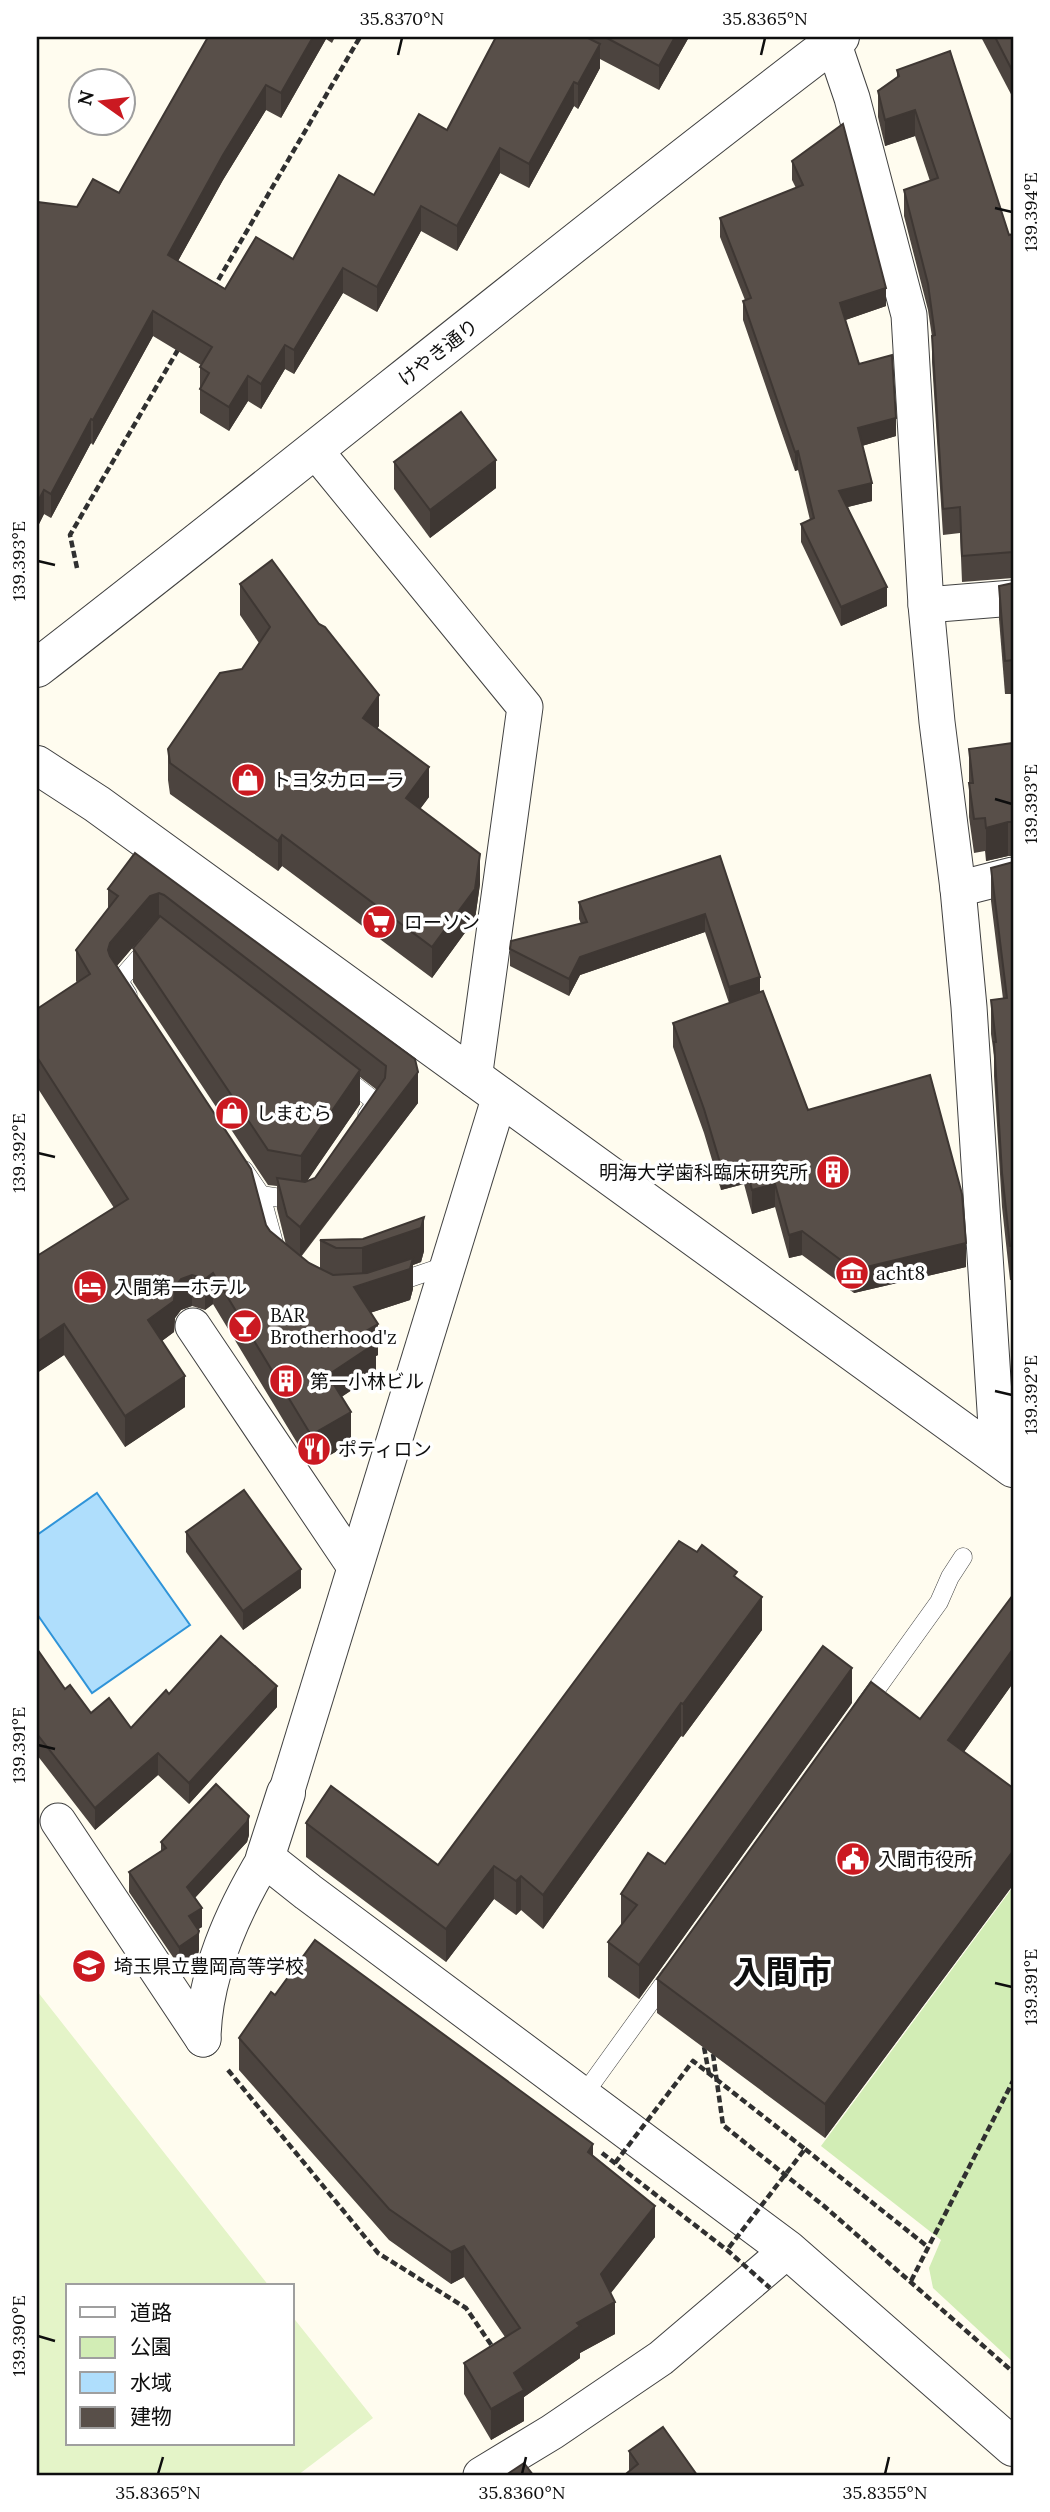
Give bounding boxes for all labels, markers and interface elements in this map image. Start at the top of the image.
text: 35.8370°N [360,7,444,30]
text: 35.8365°N [722,7,808,30]
north arrow [66,66,136,136]
text: N [72,88,99,108]
text: 139.394°E [1019,172,1042,252]
street label: けやき通り [393,313,483,391]
text: 139.393°E [7,521,30,601]
shop icon: トヨタカローラ [229,761,267,799]
text: 139.393°E [1019,764,1042,844]
place label: トヨタカローラ [272,768,405,792]
supermarket icon: ローソン [360,903,398,941]
place label: ローソン [404,910,480,934]
shop icon: しまむら [213,1094,251,1132]
place label: しまむら [256,1101,332,1125]
text: 139.392°E [7,1113,30,1193]
building icon: 明海大学歯科臨床研究所 [814,1153,852,1191]
place label: 明海大学歯科臨床研究所 [599,1160,808,1184]
museum icon: acht8 [833,1254,871,1292]
place label: acht8 [876,1261,925,1285]
hotel icon: 入間第一ホテル [71,1268,109,1306]
place label: 入間第一ホテル [114,1275,247,1299]
place label: BAR Brotherhood'z [270,1303,397,1349]
bar icon: BAR Brotherhood'z [226,1307,264,1345]
text: 139.392°E [1019,1355,1042,1435]
building icon: 第一小林ビル [267,1362,305,1400]
place label: 第一小林ビル [310,1369,424,1393]
restaurant icon: ポティロン [295,1430,333,1468]
place label: ポティロン [338,1437,432,1461]
text: 139.391°E [7,1707,30,1783]
public building icon: 入間市役所 [834,1840,872,1878]
place label: 入間市役所 [878,1847,973,1871]
school or university icon: 埼玉県立豊岡高等学校 [70,1947,108,1985]
text: 139.391°E [1019,1949,1042,2025]
district label: 入間市 [733,1951,832,1993]
place label: 埼玉県立豊岡高等学校 [114,1954,304,1978]
legend [66,2284,294,2446]
text: 139.390°E [7,2295,30,2377]
text: 道路 [130,2299,172,2326]
text: 公園 [130,2333,172,2360]
text: 水域 [130,2369,172,2396]
text: 建物 [130,2403,172,2430]
text: 35.8365°N [115,2481,201,2504]
text: 35.8360°N [479,2481,566,2504]
text: 35.8355°N [842,2481,928,2504]

